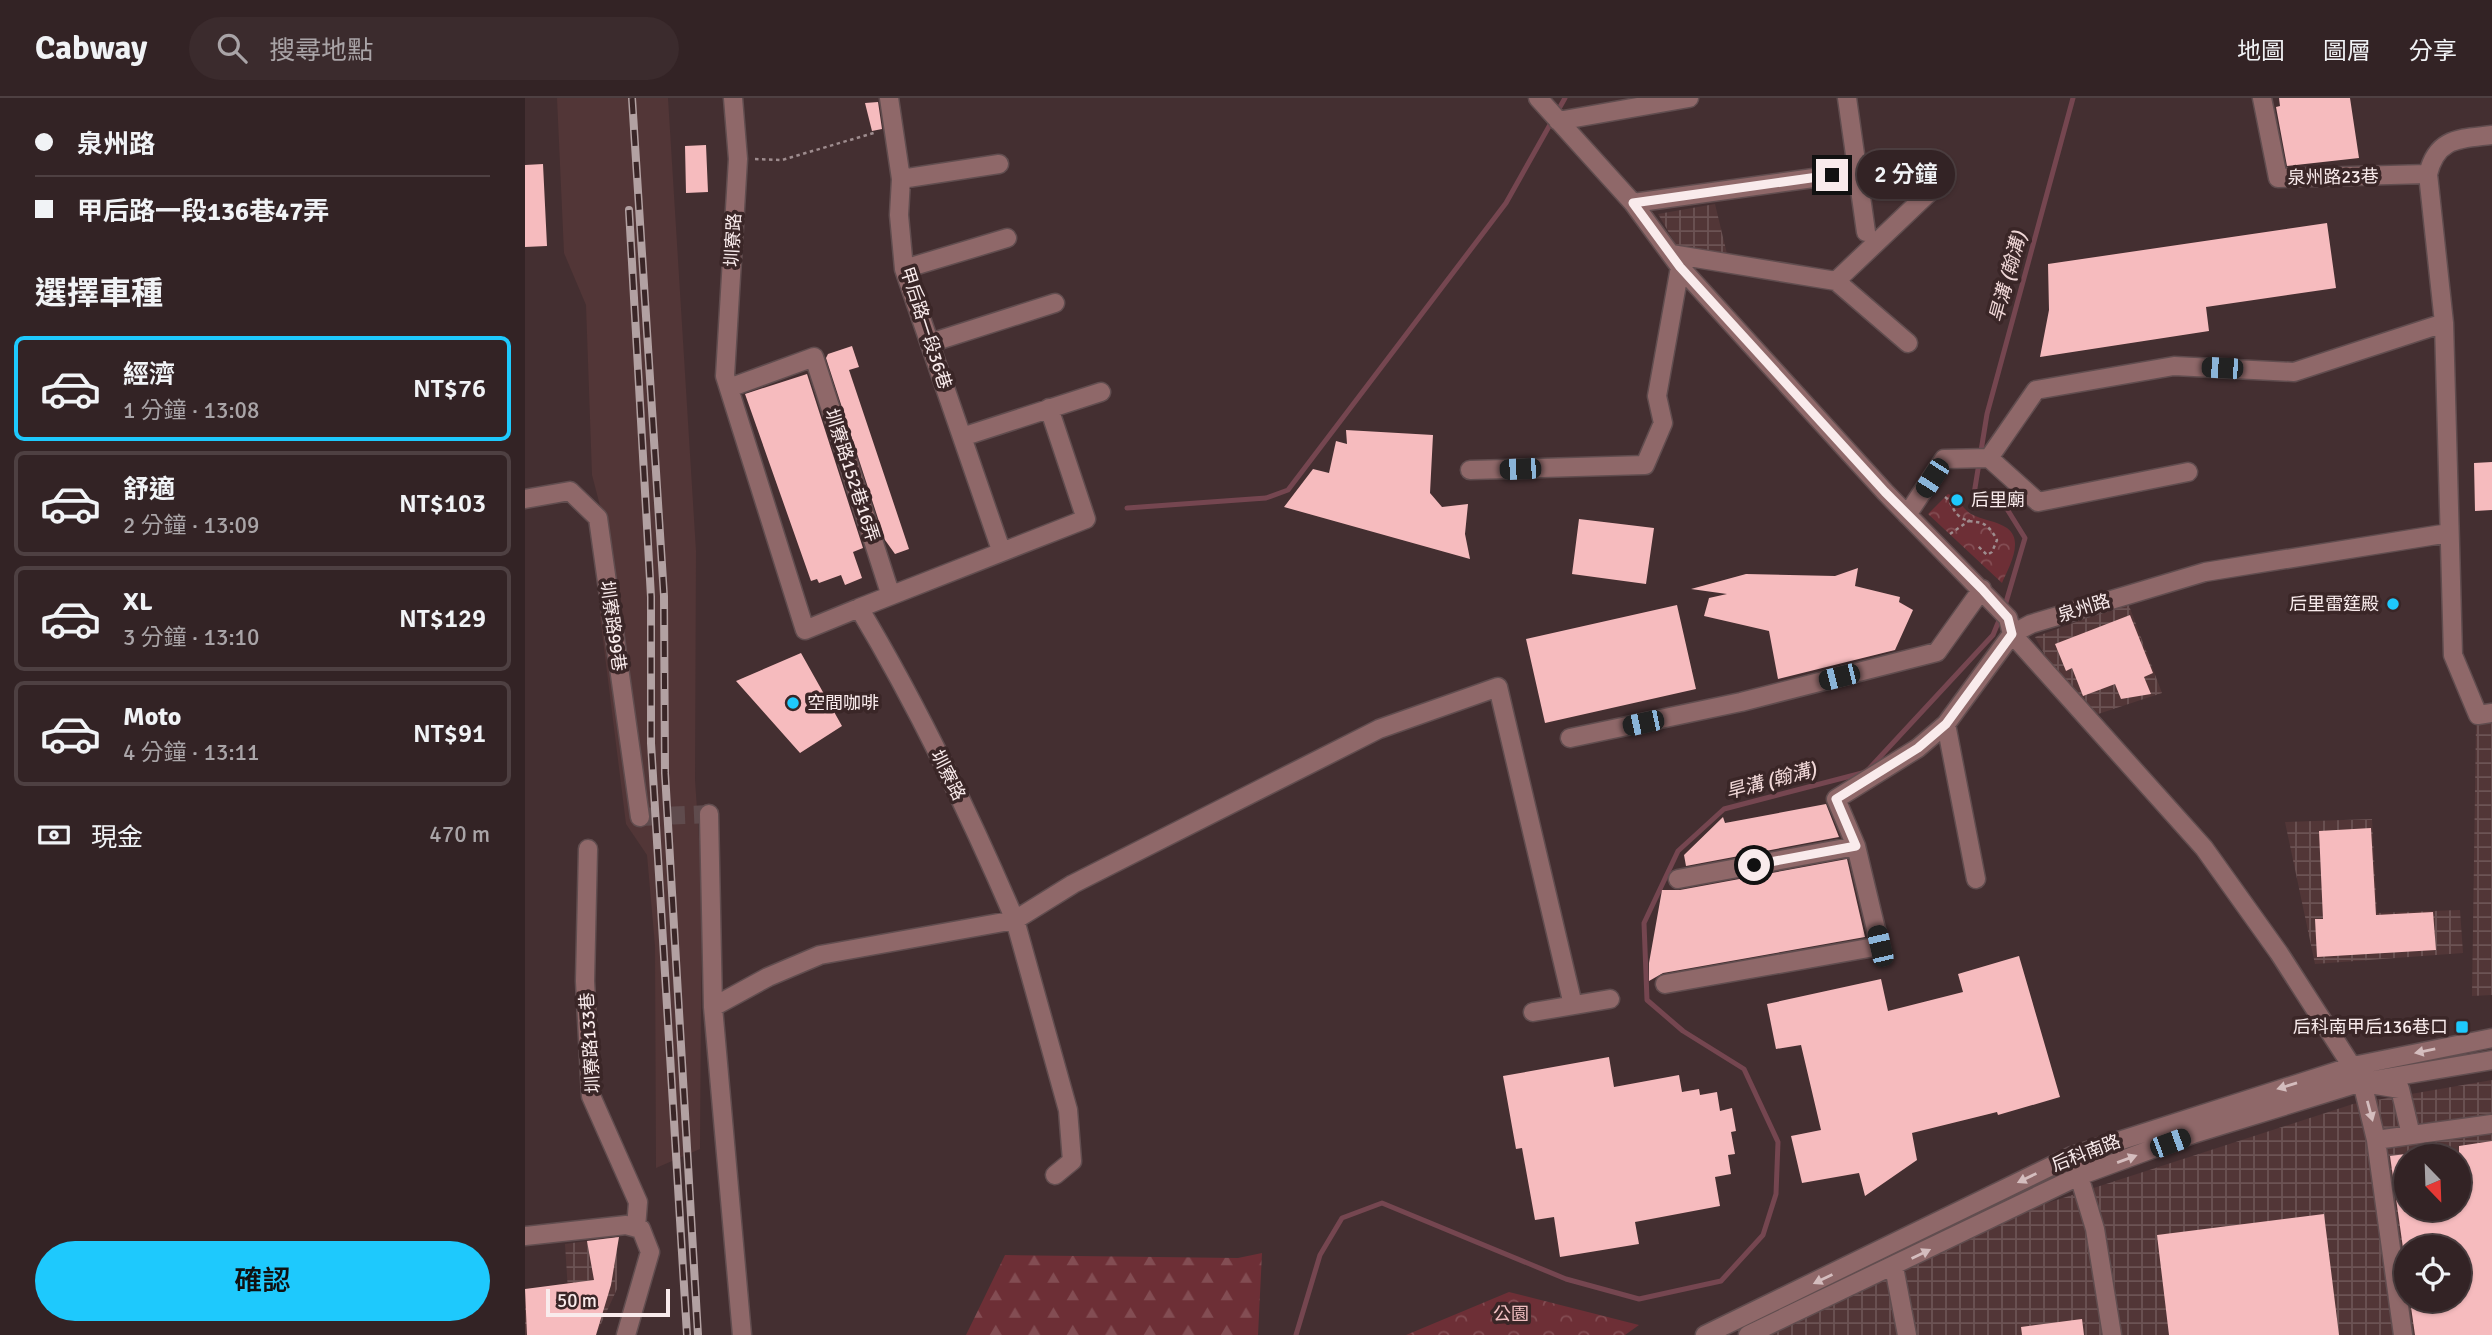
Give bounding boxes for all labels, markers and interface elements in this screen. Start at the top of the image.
search box [189,17,679,80]
text: Cabway [35,28,147,69]
icon: search [213,29,251,67]
text: 搜尋地點 [269,35,373,67]
text: 地圖 [2237,36,2285,66]
text: 圖層 [2323,36,2371,66]
text: 分享 [2409,36,2457,66]
text: 泉州路 [77,129,155,161]
callout: 2 分鐘 [1857,150,1955,200]
route end [1816,159,1848,191]
text: 2 分鐘 [1874,160,1938,189]
street label: 泉州路23巷 [2287,165,2379,189]
text: 甲后路一段136巷47弄 [77,196,329,228]
street label: 圳寮路 [721,212,745,268]
water label: 旱溝 (翰溝) [1984,228,2032,325]
street label: 甲后路一段36巷 [896,264,956,392]
text: 選擇車種 [35,274,163,313]
car [2201,356,2244,380]
icon: car [39,357,102,420]
text: 經濟 [123,359,175,391]
text: NT$76 [413,373,486,405]
text: 1 分鐘 · 13:08 [123,396,259,425]
street label: 圳寮路152巷16弄 [820,406,884,544]
car [1912,455,1953,501]
car [1499,458,1542,480]
icon: car [39,472,102,535]
text: 舒適 [123,474,175,506]
text: NT$103 [399,488,486,520]
place label: 后里廟 [1971,489,2025,511]
marker: 后里廟 [1949,492,1965,508]
text: 2 分鐘 · 13:09 [123,511,259,540]
street label: 圳寮路99巷 [596,579,630,673]
text: XL [123,586,153,618]
icon: car [39,587,102,650]
street label: 泉州路 [2055,590,2113,626]
place label: 后里雷筳殿 [2289,593,2379,615]
marker: 后里雷筳殿 [2385,596,2401,612]
text: NT$129 [399,603,486,635]
text: 3 分鐘 · 13:10 [123,623,259,652]
car [1817,662,1862,692]
place label: 空間咖啡 [807,692,879,714]
marker: 空間咖啡 [785,695,801,711]
text: Moto [123,701,181,733]
icon: car [39,702,102,765]
car [1621,708,1666,738]
text: NT$91 [413,718,486,750]
text: 4 分鐘 · 13:11 [123,738,259,767]
street label: 圳寮路 [926,746,970,804]
water label: 旱溝 (翰溝) [1723,757,1820,805]
icon: cash [35,816,73,854]
text: 470 m [429,820,490,849]
text: 現金 [91,822,143,854]
route start [1738,849,1770,881]
car [1866,923,1895,969]
street label: 圳寮路133巷 [575,992,605,1094]
place label: 后科南甲后136巷口 [2293,1016,2448,1038]
marker: 后科南甲后136巷口 [2454,1019,2470,1035]
one-way arrow [2414,1046,2436,1057]
one-way arrow [2277,1082,2298,1092]
one-way arrow [2365,1100,2376,1122]
car [2147,1126,2194,1160]
street label: 后科南路 [2048,1130,2124,1176]
north arrow [2394,1144,2471,1222]
map controls [2394,1144,2471,1312]
one-way arrow [2117,1153,2138,1164]
one-way arrow [2017,1172,2037,1183]
button: locate [2394,1235,2471,1312]
button: 確認 [35,1241,490,1321]
one-way arrow [1911,1248,1931,1259]
one-way arrow [1813,1273,1833,1284]
scale bar [546,1286,670,1318]
text: 50 m [557,1289,597,1313]
park label: 公園 [1493,1303,1529,1325]

